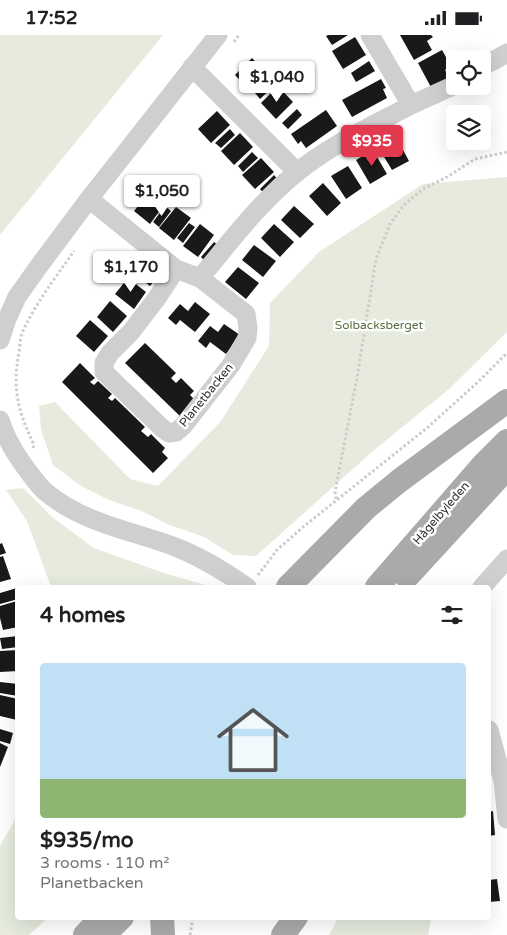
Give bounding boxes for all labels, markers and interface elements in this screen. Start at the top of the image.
text: 17:52 [25,7,78,29]
map controls [446,50,491,150]
button: locate [446,50,491,95]
pin: $1,040 [236,61,318,103]
text: $1,040 [250,67,304,87]
button: layers [446,105,491,150]
pin: $935 [342,125,402,167]
text: $935 [352,131,392,151]
pin: $1,050 [121,175,203,217]
text: $1,050 [135,181,189,201]
pin: $1,170 [90,251,172,293]
text: $1,170 [104,257,158,277]
park label: Solbacksberget [335,318,424,332]
street label: Planetbacken [176,360,236,430]
street label: Hågelbyleden [410,479,472,547]
icon: filters [438,601,466,629]
text: 4 homes [40,603,125,628]
icon: home [208,695,298,785]
text: $935/mo [40,828,134,853]
text: 3 rooms · 110 m² [40,853,169,873]
text: Planetbacken [40,873,144,893]

